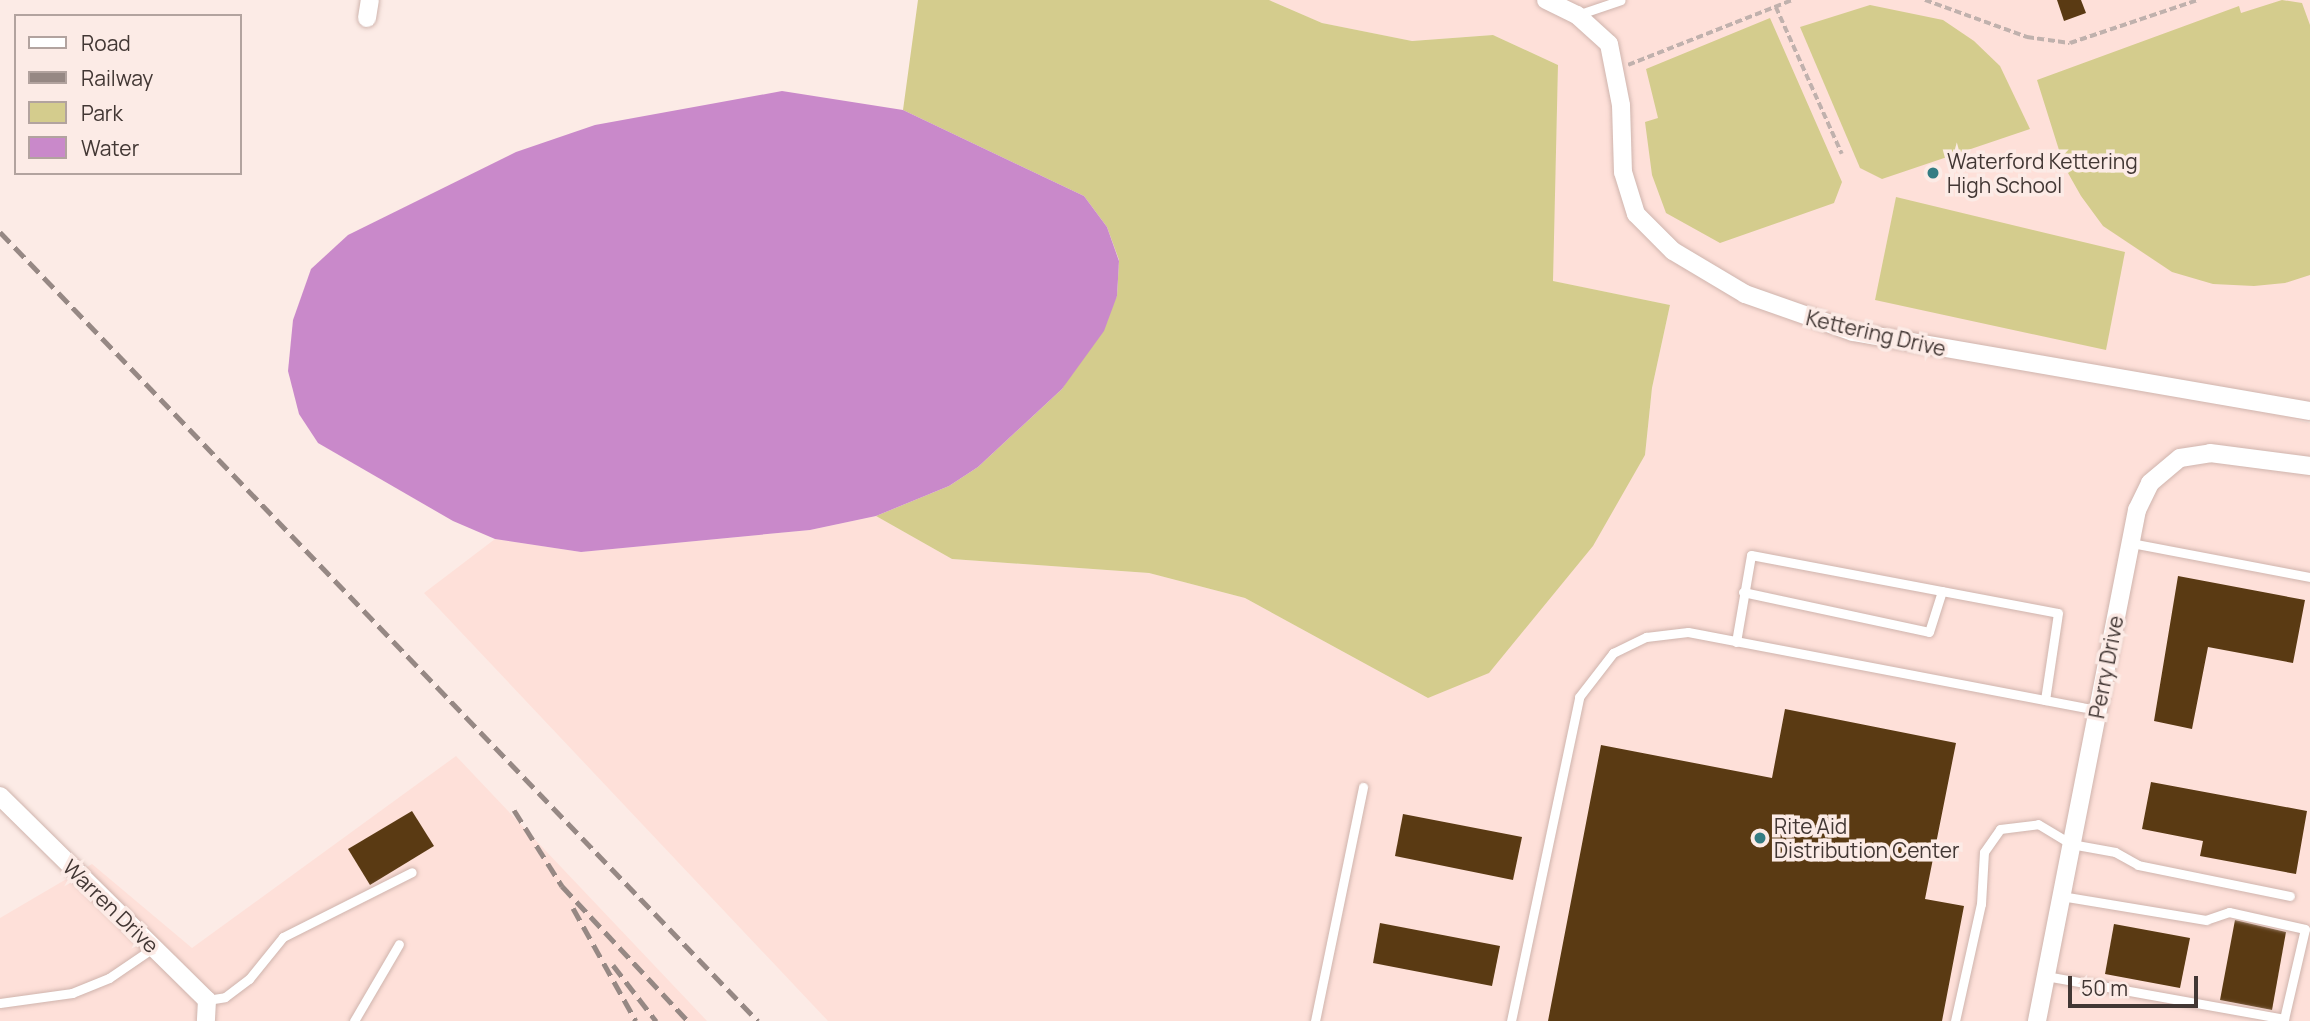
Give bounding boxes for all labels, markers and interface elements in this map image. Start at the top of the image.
legend [14,14,242,175]
text: Road [81,29,131,57]
text: Railway [81,64,153,92]
text: Park [81,99,123,127]
text: Water [81,134,139,162]
place label: Waterford Kettering High School [1947,148,2138,198]
marker: Waterford Kettering High School [1925,165,1941,181]
street label: Kettering Drive [1804,305,1948,361]
street label: Perry Drive [2084,613,2128,721]
place label: Rite Aid Distribution Center [1774,813,1960,863]
marker: Rite Aid Distribution Center [1752,830,1768,846]
street label: Warren Drive [58,854,164,958]
scale bar [2072,962,2202,1006]
text: 50 m [2081,974,2128,1002]

